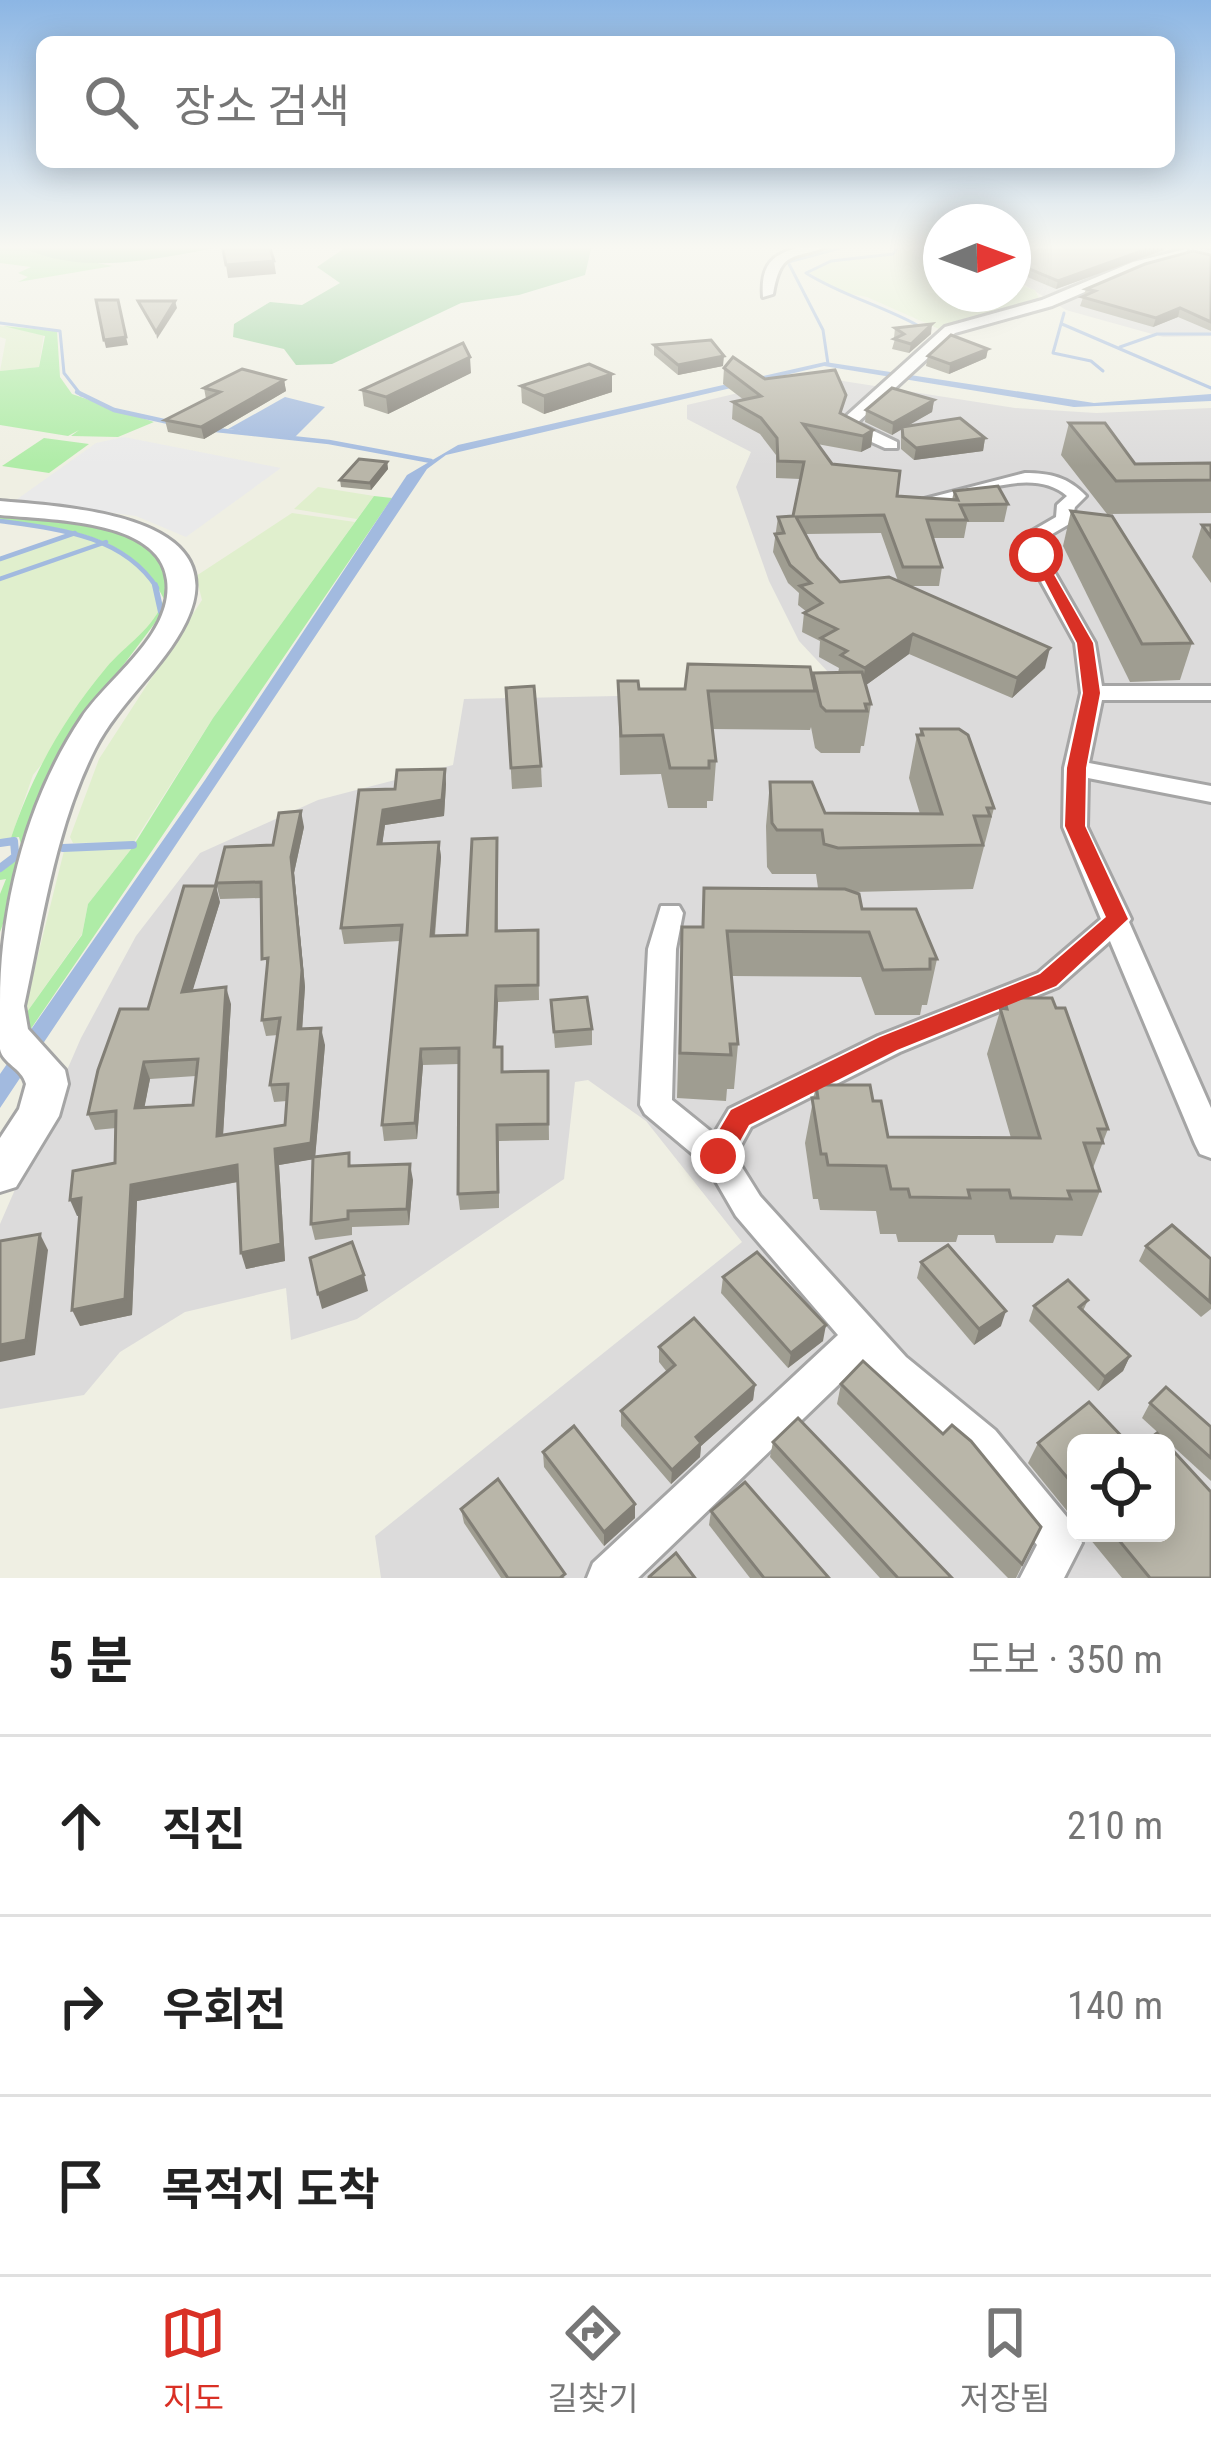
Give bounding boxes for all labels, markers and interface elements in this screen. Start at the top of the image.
search box [36,36,1175,168]
icon: search [78,69,144,135]
text: 장소 검색 [174,80,350,133]
north arrow [923,204,1031,312]
route start [1009,528,1063,582]
route end [691,1129,745,1183]
map controls [1067,1434,1175,1542]
button: locate [1067,1434,1175,1542]
text: 5 분 [48,1631,132,1690]
text: 도보 · 350 m [968,1637,1163,1683]
icon: ahead [48,1793,114,1859]
text: 직진 [162,1803,245,1856]
text: 210 m [1067,1803,1163,1849]
icon: right [48,1973,114,2039]
text: 우회전 [162,1983,286,2036]
text: 140 m [1067,1983,1163,2029]
icon: arrive [48,2153,114,2219]
text: 목적지 도착 [162,2163,379,2216]
tab: 지도 [160,2300,226,2420]
tab: 길찾기 [547,2300,639,2420]
tab: 저장됨 [959,2300,1051,2420]

